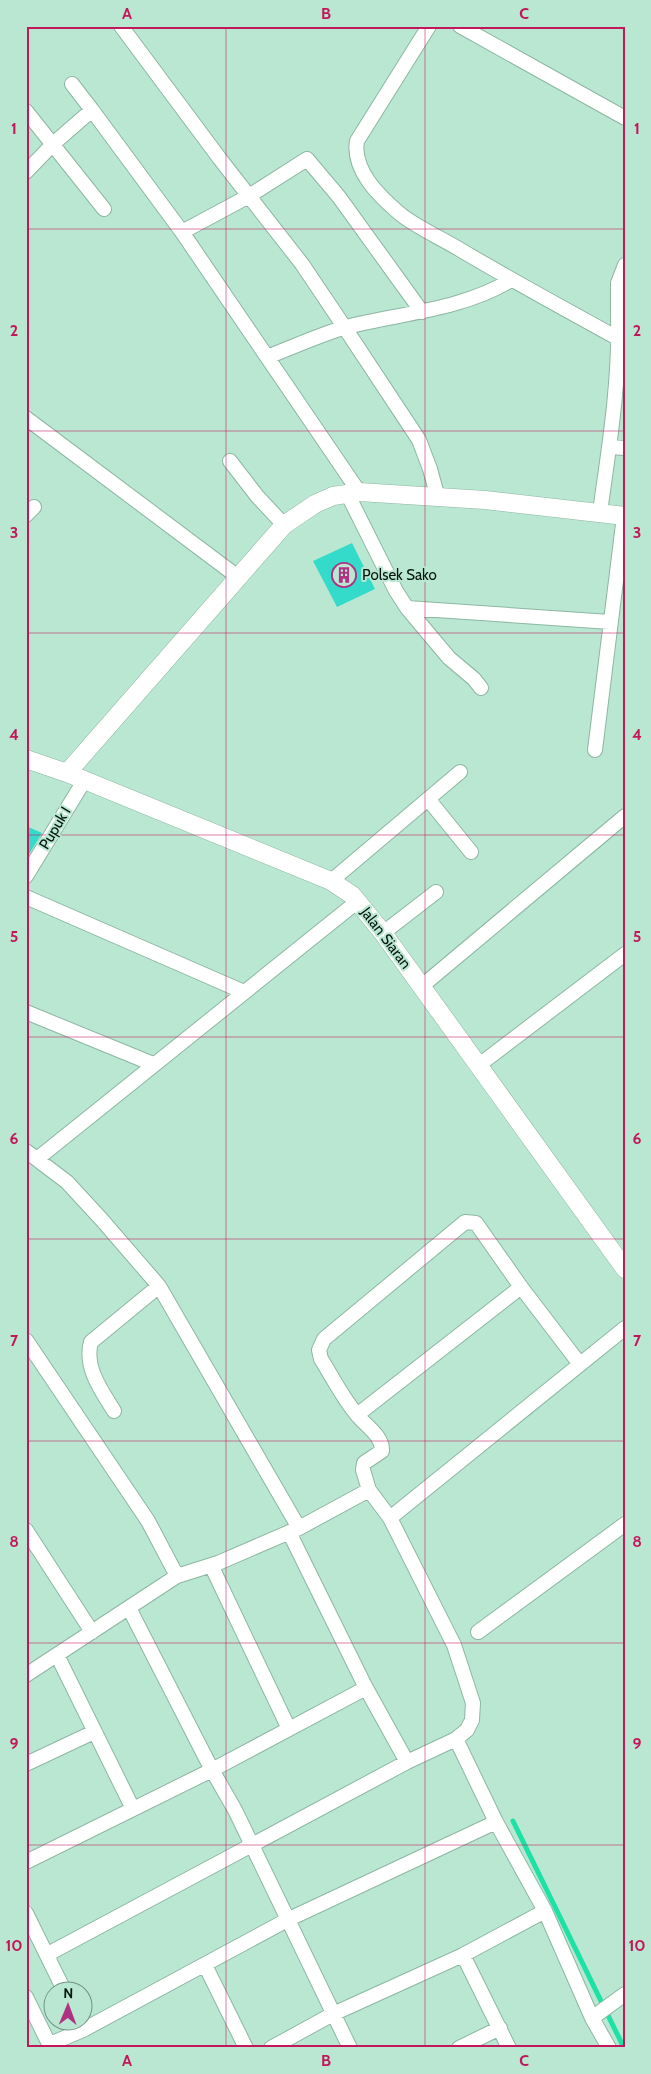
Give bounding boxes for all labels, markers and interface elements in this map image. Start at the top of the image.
text: A [122,4,132,23]
text: B [321,4,331,23]
text: C [519,4,529,23]
text: 1 [11,119,17,138]
text: 1 [634,119,640,138]
text: 2 [10,321,18,340]
text: 2 [633,321,641,340]
text: 3 [10,523,18,542]
text: 3 [633,523,641,542]
building icon: Polsek Sako [331,562,357,588]
place label: Polsek Sako [362,566,437,584]
text: 4 [9,725,19,744]
text: 4 [632,725,642,744]
street label: Pupuk I [35,803,75,853]
street label: Jalan Siaran [356,903,415,972]
text: 5 [10,927,18,946]
text: 5 [633,927,641,946]
text: 6 [10,1129,19,1148]
text: 6 [633,1129,642,1148]
text: 7 [10,1331,19,1350]
text: 7 [633,1331,642,1350]
text: 8 [9,1532,19,1551]
text: 8 [632,1532,642,1551]
text: 9 [10,1734,19,1753]
text: 9 [633,1734,642,1753]
text: 10 [5,1936,23,1955]
text: 10 [628,1936,646,1955]
north arrow [42,1982,92,2032]
text: N [63,1984,73,2002]
text: A [122,2051,132,2070]
text: B [321,2051,331,2070]
text: C [519,2051,529,2070]

